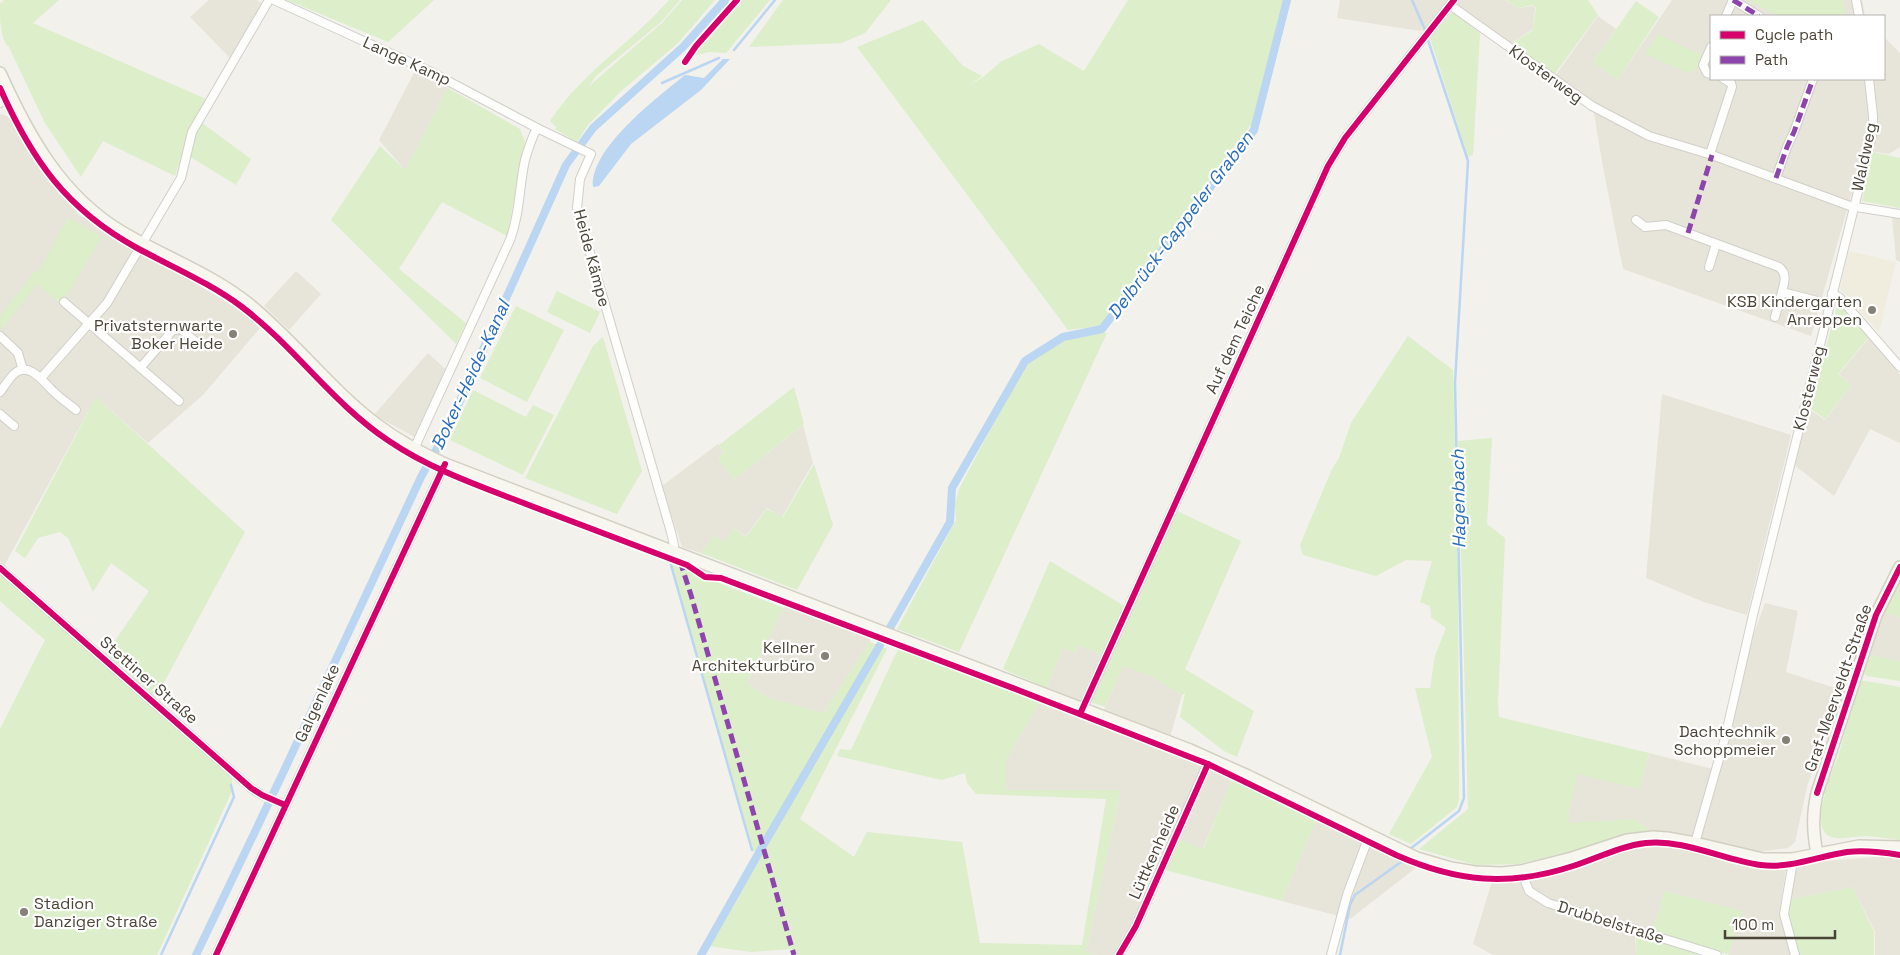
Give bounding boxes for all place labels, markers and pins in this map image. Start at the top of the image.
place label: KSB Kindergarten Anreppen [1727,291,1862,330]
marker: KSB Kindergarten Anreppen [1866,304,1878,316]
place label: Privatsternwarte Boker Heide [94,315,223,354]
marker: Privatsternwarte Boker Heide [227,328,239,340]
place label: Kellner Architekturbüro [692,637,815,676]
marker: Kellner Architekturbüro [819,650,831,662]
place label: Dachtechnik Schoppmeier [1674,721,1776,760]
marker: Dachtechnik Schoppmeier [1780,734,1792,746]
place label: Stadion Danziger Straße [34,893,157,932]
marker: Stadion Danziger Straße [18,906,30,918]

